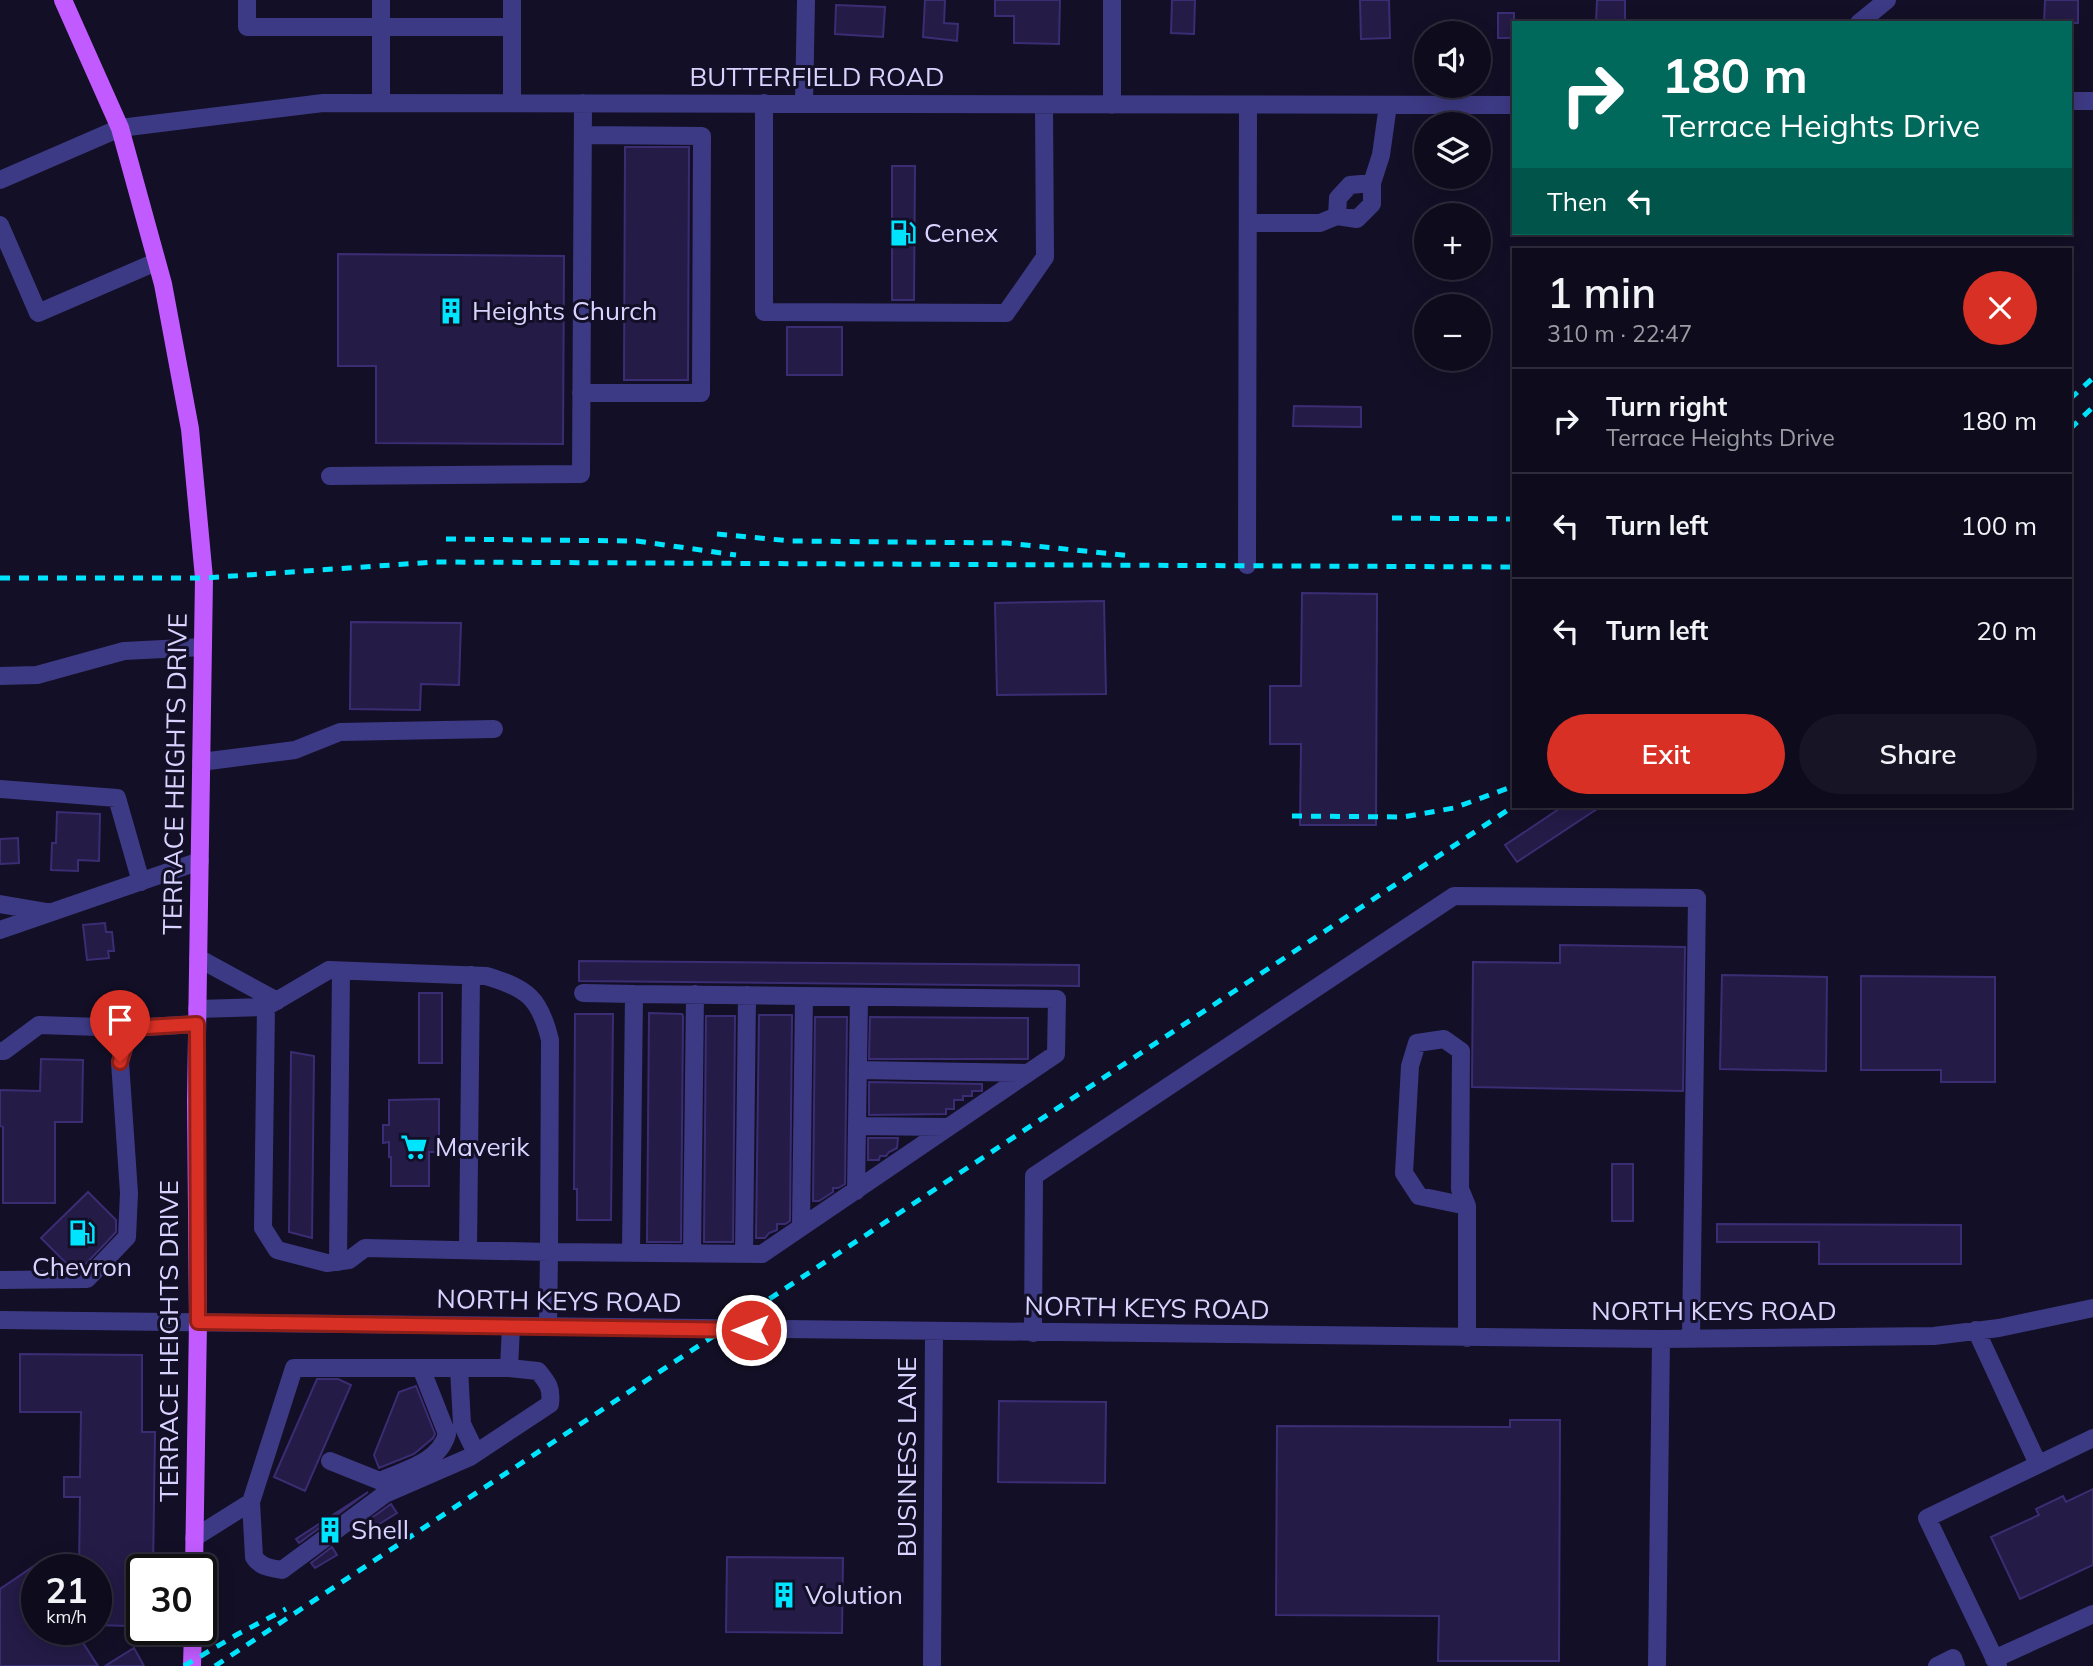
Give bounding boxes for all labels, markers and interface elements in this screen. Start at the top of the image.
map controls [1414,21,1491,371]
button: sound [1414,21,1491,98]
text: 180 m [1662,44,1808,105]
icon: right [1547,49,1638,140]
street label: BUTTERFIELD ROAD [690,60,944,93]
text: Terrace Heights Drive [1662,105,1980,145]
button: layers [1414,112,1491,189]
icon: left [1621,182,1659,220]
text: Then [1547,185,1607,218]
button: + [1414,203,1491,280]
place label: Cenex [924,216,998,249]
fuel station icon: Cenex [888,218,918,248]
text: 1 min [1547,266,1656,319]
button: close [1963,271,2037,345]
place label: Heights Church [472,294,657,327]
button: − [1414,294,1491,371]
building icon: Heights Church [436,296,466,326]
text: 310 m · 22:47 [1547,319,1692,348]
text: Turn right [1606,390,1727,423]
icon: right [1547,402,1585,440]
text: 180 m [1961,404,2037,437]
text: Terrace Heights Drive [1606,423,1835,452]
icon: left [1547,507,1585,545]
text: Turn left [1606,509,1708,542]
text: 100 m [1961,509,2037,542]
icon: left [1547,612,1585,650]
street label: TERRACE HEIGHTS DRIVE [155,613,194,935]
text: Turn left [1606,614,1708,647]
text: 20 m [1976,614,2037,647]
button: Exit [1547,714,1785,794]
button: Share [1799,714,2037,794]
pin [90,990,150,1062]
icon: arrive [101,1001,139,1039]
place label: Maverik [435,1130,530,1163]
supermarket icon: Maverik [399,1132,429,1162]
street label: TERRACE HEIGHTS DRIVE [152,1180,185,1502]
fuel station icon: Chevron [67,1218,97,1248]
place label: Chevron [32,1250,132,1283]
street label: NORTH KEYS ROAD [436,1282,682,1319]
street label: NORTH KEYS ROAD [1024,1289,1270,1326]
position arrow [714,1293,788,1367]
street label: NORTH KEYS ROAD [1591,1294,1837,1327]
street label: BUSINESS LANE [890,1357,923,1557]
place label: Shell [351,1513,409,1546]
building icon: Shell [315,1515,345,1545]
speed limit sign: 30 [126,1554,217,1645]
text: 21 [45,1568,88,1612]
place label: Volution [805,1578,903,1611]
building icon: Volution [769,1580,799,1610]
text: km/h [46,1605,87,1628]

